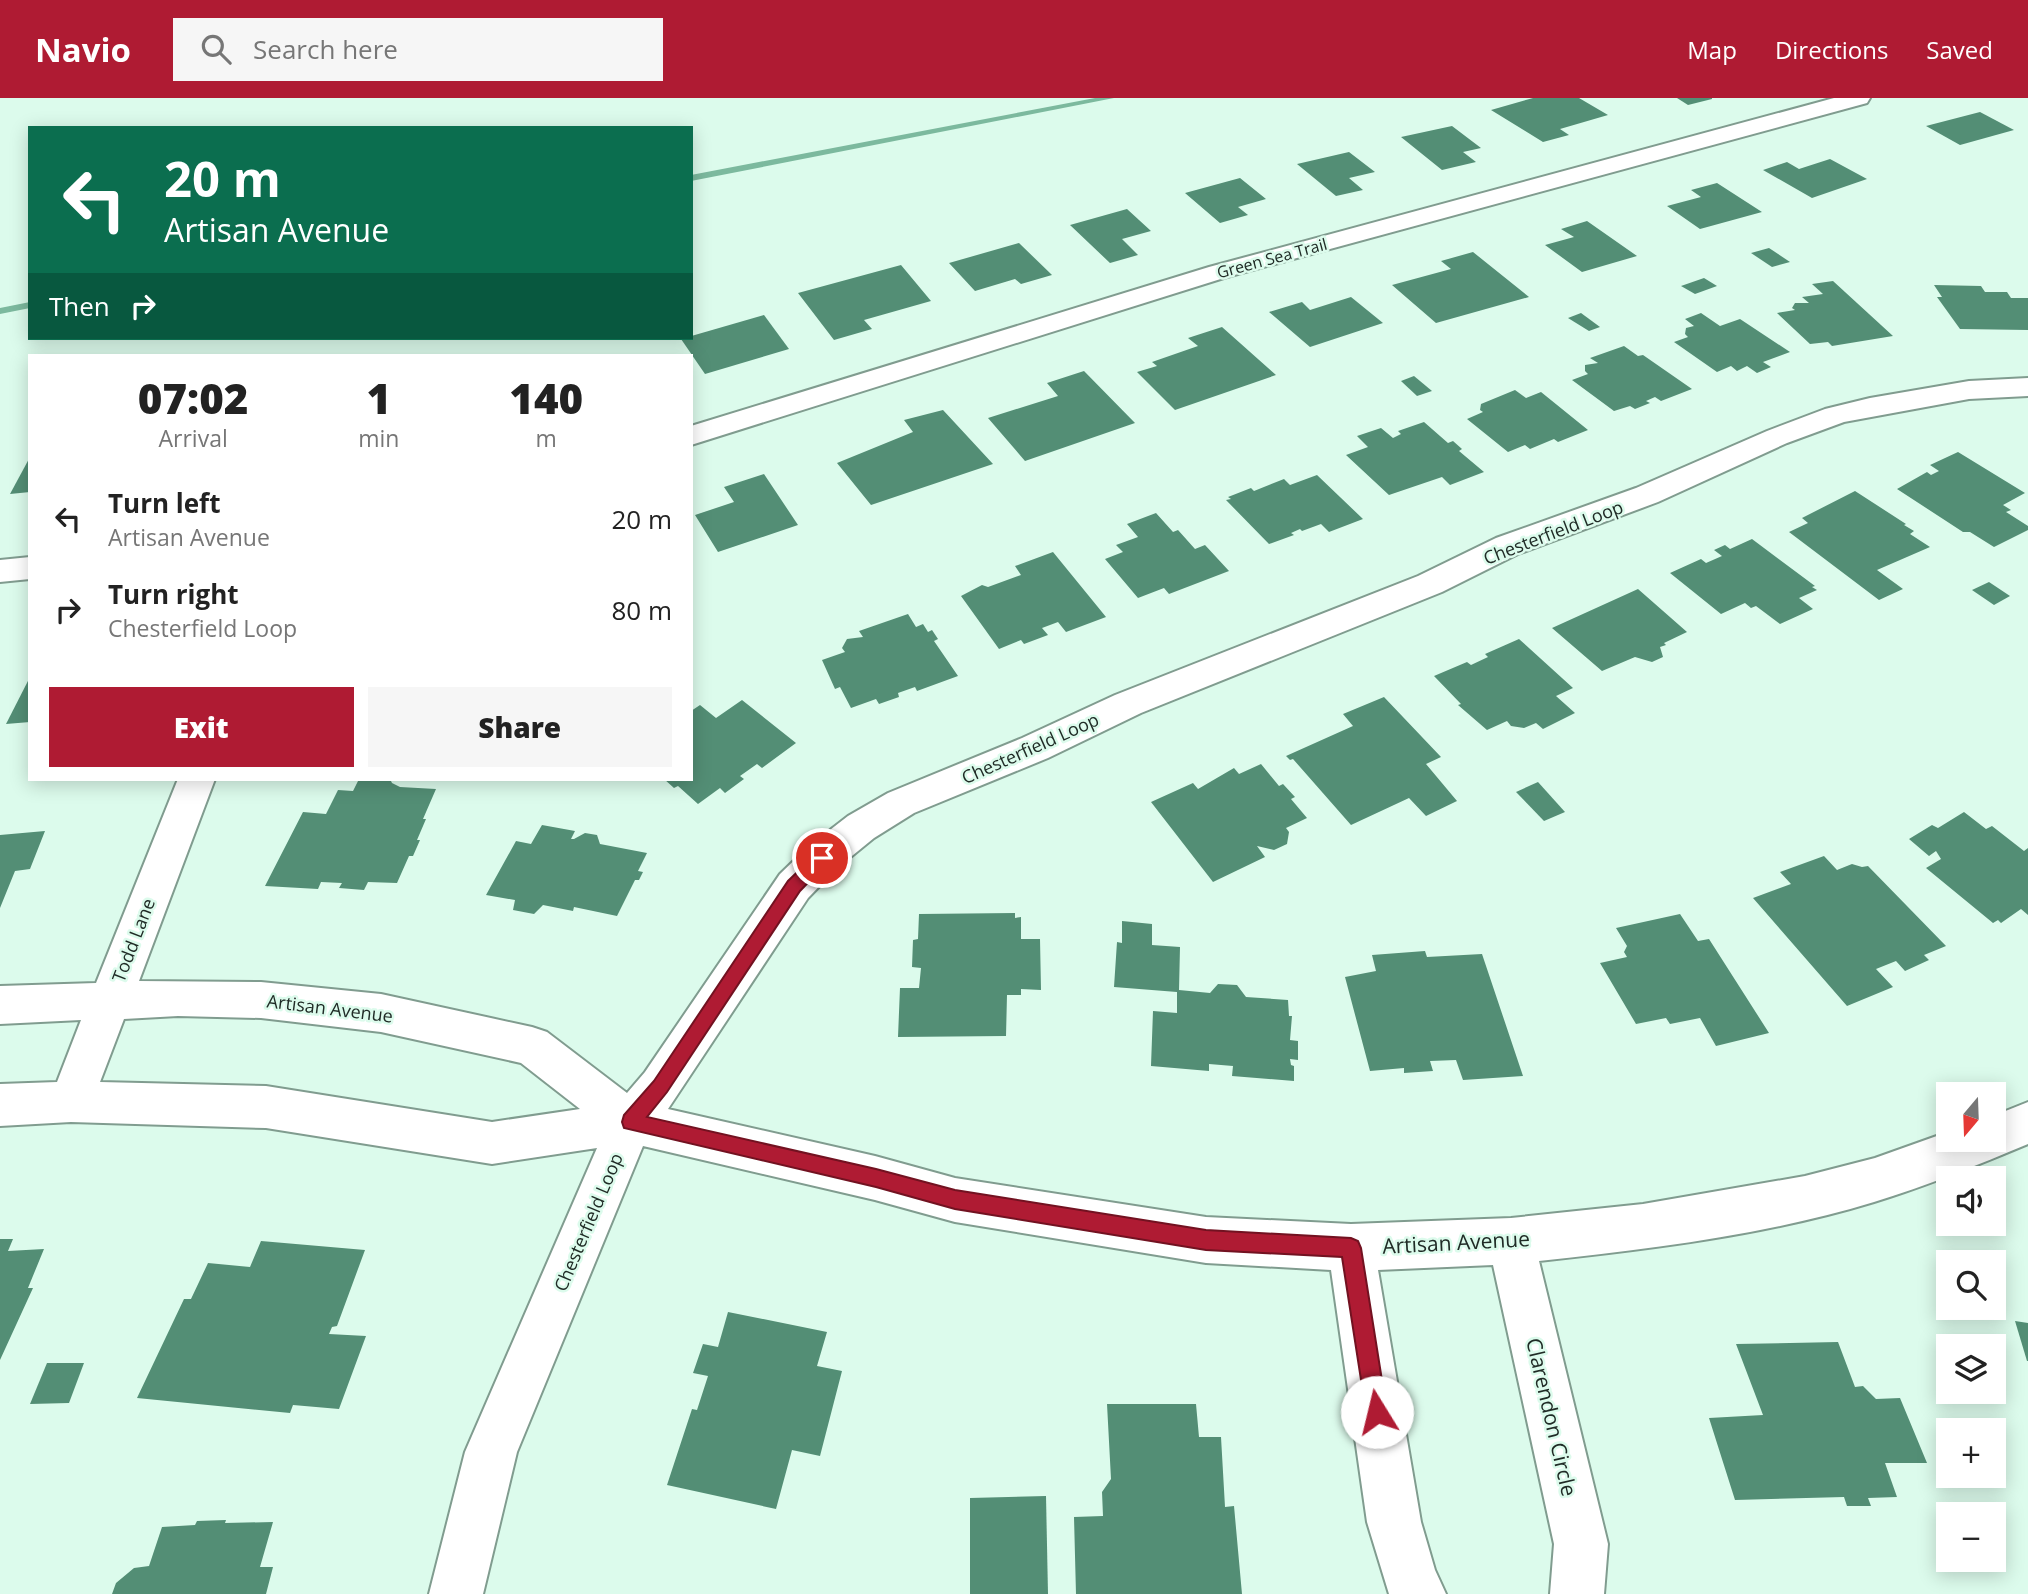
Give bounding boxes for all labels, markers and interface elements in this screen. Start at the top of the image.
search box [173,18,663,81]
text: Navio [35,27,131,72]
icon: search [197,30,235,68]
text: Search here [253,31,398,67]
text: Map [1687,33,1737,66]
text: Directions [1775,33,1888,66]
text: Saved [1926,33,1993,66]
text: 20 m [164,145,281,211]
icon: left [49,154,140,245]
text: Artisan Avenue [164,208,389,251]
street label: Green Sea Trail [1214,233,1330,283]
icon: right [124,287,162,325]
text: Then [49,288,110,324]
text: 07:02 [138,369,248,426]
text: 1 [367,369,391,426]
text: 140 [509,369,583,426]
text: Arrival [159,422,228,454]
text: min [358,422,399,454]
text: m [536,422,557,454]
text: Turn left [108,485,220,521]
street label: Chesterfield Loop [1480,494,1626,570]
icon: left [49,500,87,538]
text: 20 m [611,501,672,537]
text: Artisan Avenue [108,521,270,553]
text: Turn right [108,576,239,612]
icon: right [49,591,87,629]
text: 80 m [611,592,672,628]
text: Chesterfield Loop [108,612,297,644]
button: Exit [49,687,354,767]
button: Share [368,687,672,767]
street label: Chesterfield Loop [958,707,1102,789]
pin [792,828,852,888]
icon: arrive [803,839,841,877]
street label: Todd Lane [106,895,160,985]
street label: Artisan Avenue [266,988,394,1028]
north arrow [1936,1082,2006,1152]
map controls [1936,1082,2006,1572]
street label: Chesterfield Loop [548,1149,628,1295]
button: sound [1936,1166,2006,1236]
street label: Artisan Avenue [1381,1224,1531,1260]
button: search [1936,1250,2006,1320]
button: layers [1936,1334,2006,1404]
street label: Clarendon Circle [1520,1335,1584,1499]
position arrow [1340,1375,1414,1449]
button: + [1936,1418,2006,1488]
button: − [1936,1502,2006,1572]

